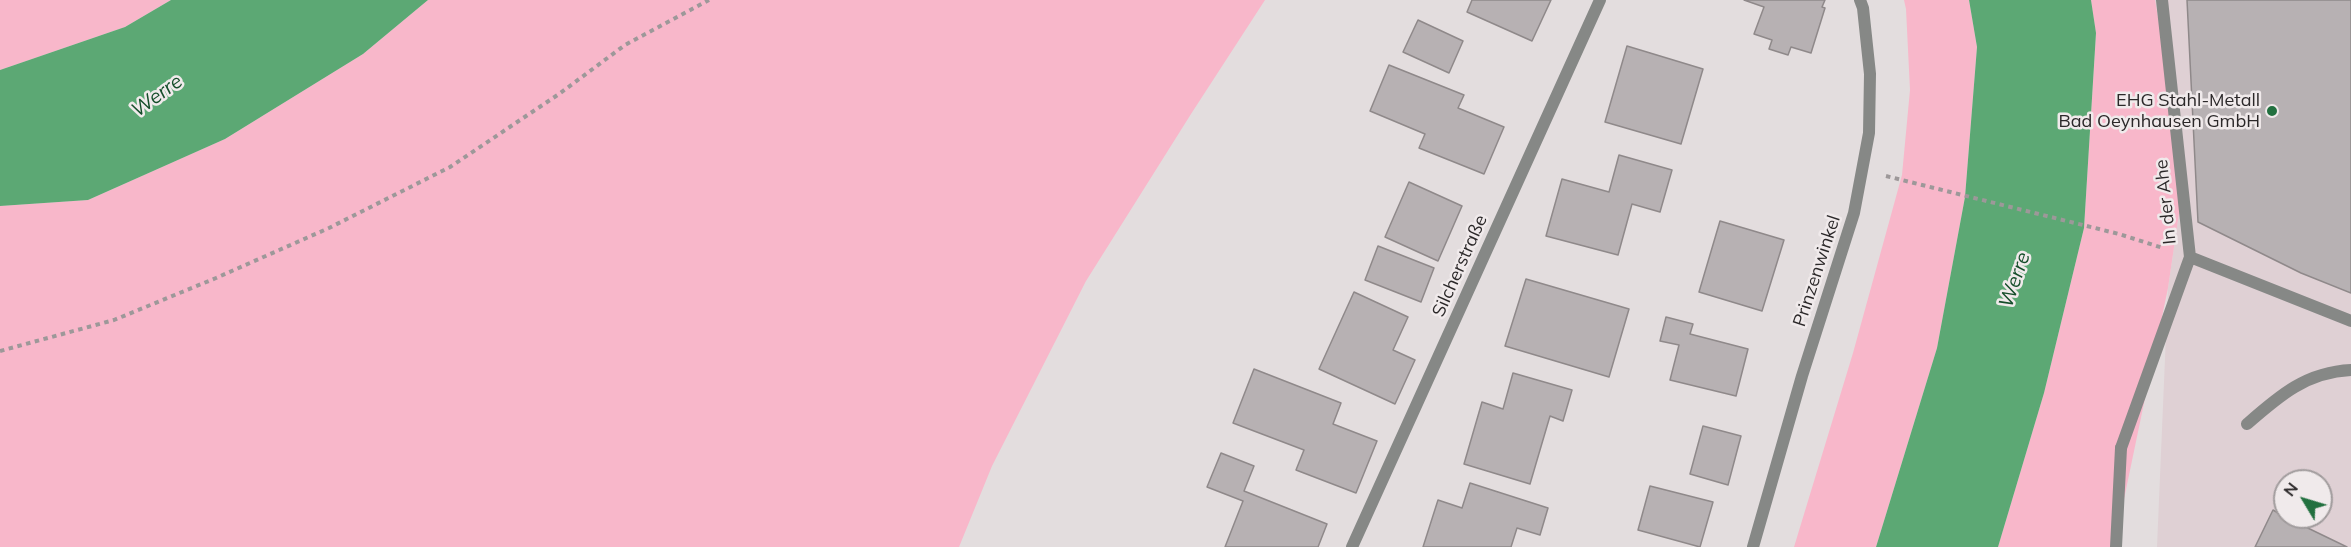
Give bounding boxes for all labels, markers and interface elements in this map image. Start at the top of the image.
water label: Werre [127,69,187,123]
place label: EHG Stahl-Metall Bad Oeynhausen GmbH [2059,90,2260,132]
marker: EHG Stahl-Metall Bad Oeynhausen GmbH [2265,104,2279,118]
street label: In der Ahe [2151,158,2181,246]
street label: Silcherstraße [1428,212,1492,320]
street label: Prinzenwinkel [1789,213,1845,329]
water label: Werre [1994,249,2036,311]
north arrow [2273,469,2333,529]
text: N [2279,478,2302,500]

